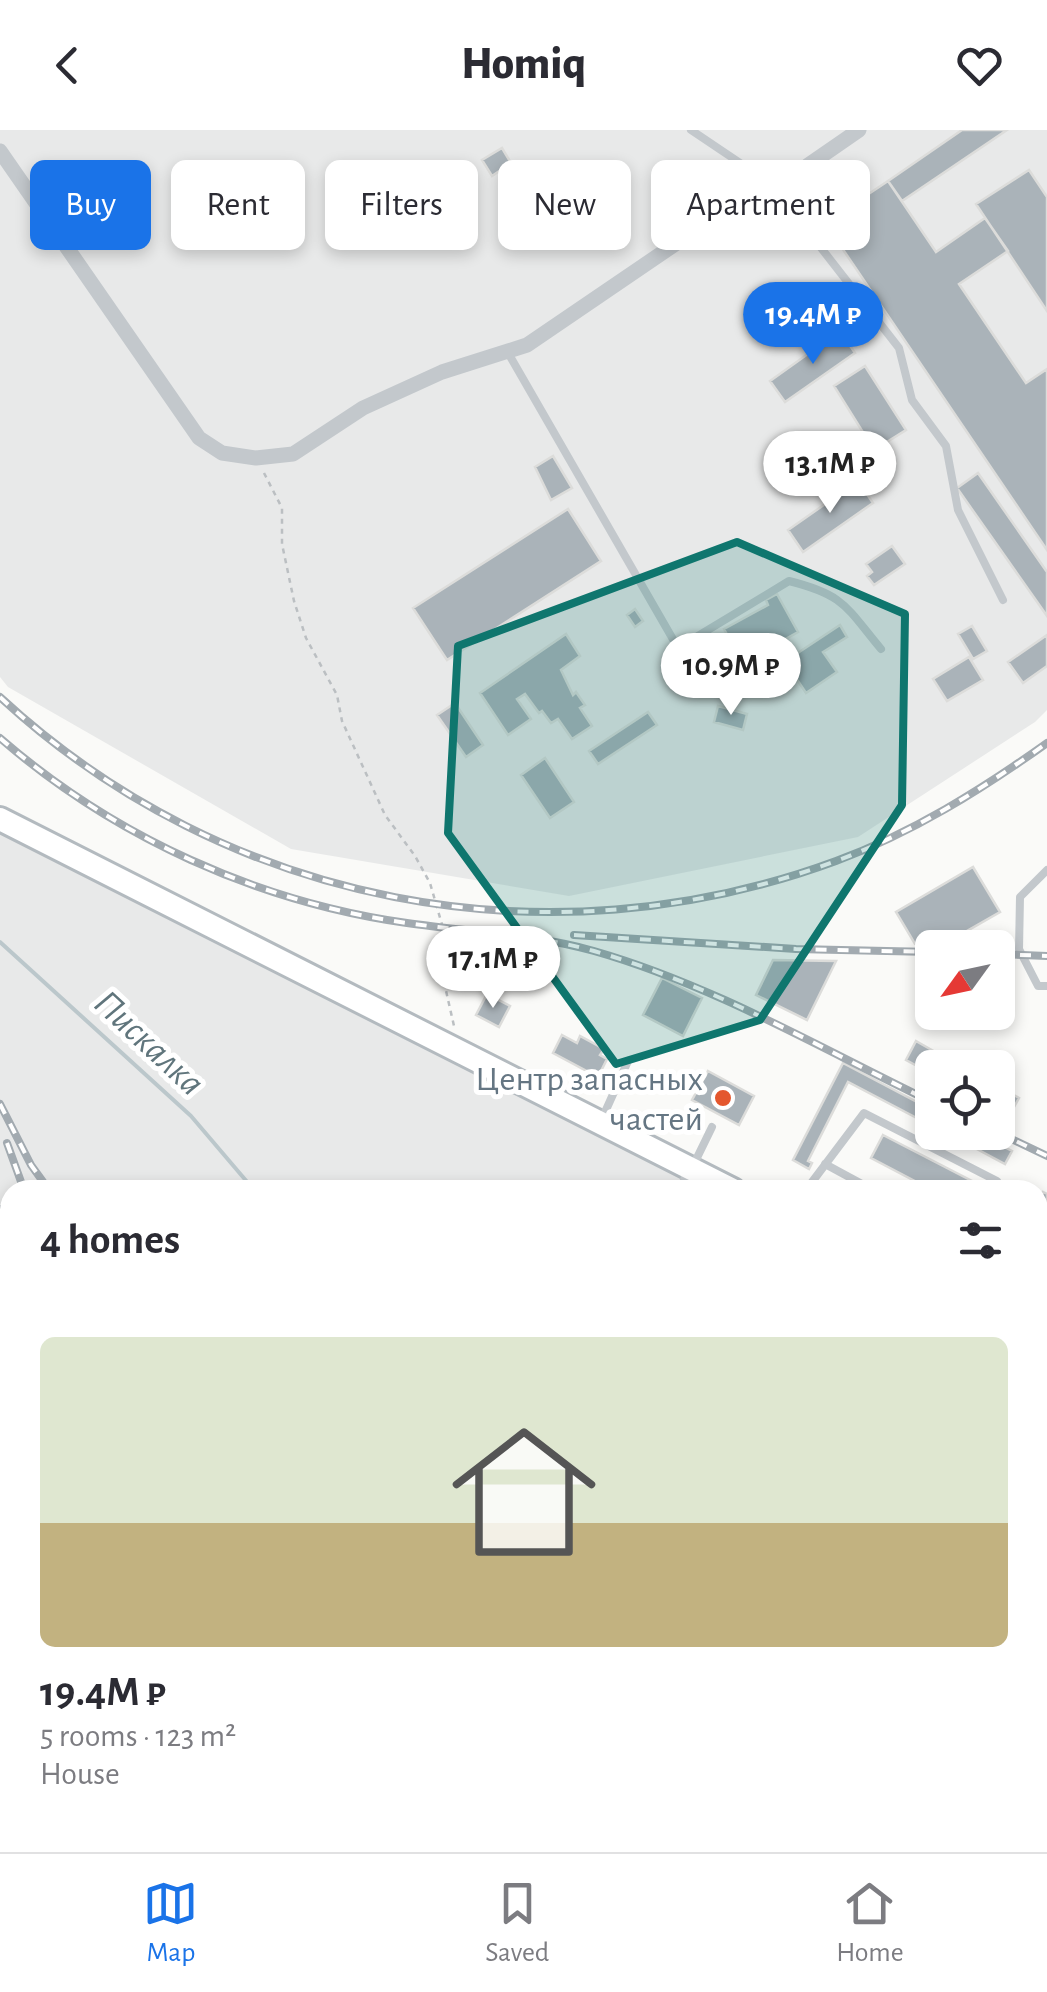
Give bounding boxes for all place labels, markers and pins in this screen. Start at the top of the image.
pin: 19.4M ₽ [721,282,905,367]
pin: 13.1M ₽ [738,431,922,516]
pin: 10.9M ₽ [639,633,823,718]
pin: 17.1M ₽ [401,926,585,1011]
place label: Центр запасных частей [475,1062,703,1137]
marker: Центр запасных частей [712,1087,734,1109]

